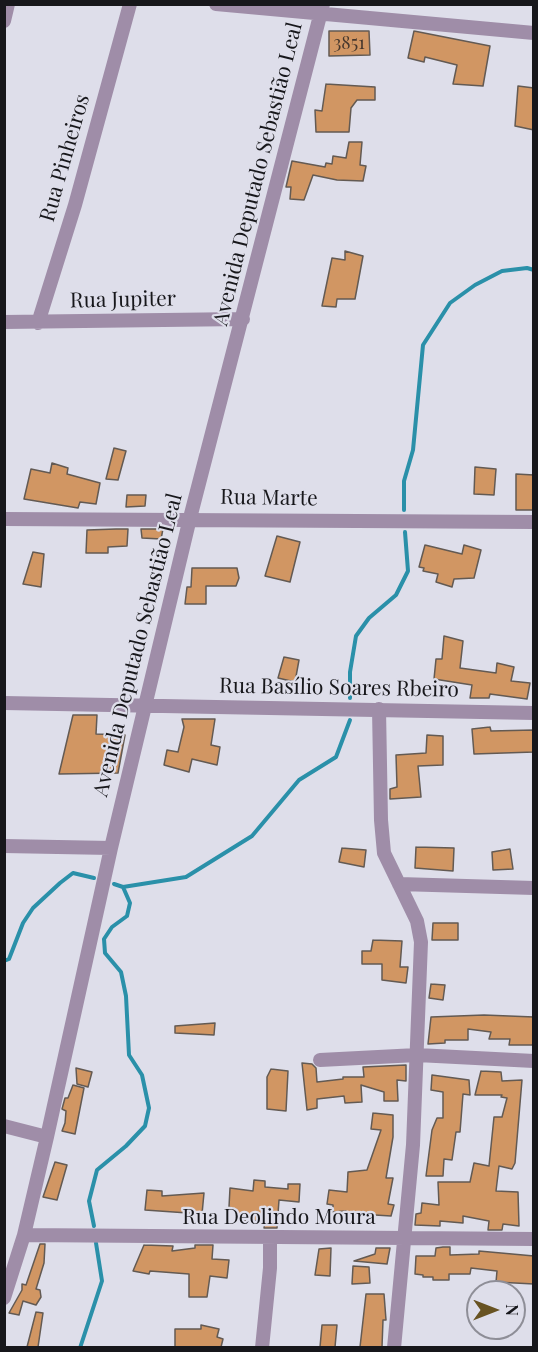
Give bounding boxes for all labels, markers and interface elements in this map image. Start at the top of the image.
street label: Avenida Deputado Sebastião Leal [208,20,308,328]
house number: 3851 [333,32,365,54]
street label: Rua Pinheiros [35,91,95,225]
street label: Rua Jupiter [70,286,176,314]
street label: Rua Marte [220,485,318,511]
street label: Avenida Deputado Sebastião Leal [88,491,188,799]
street label: Rua Basílio Soares Rbeiro [219,673,459,703]
street label: Rua Deolindo Moura [182,1204,376,1230]
north arrow [466,1280,526,1340]
text: N [502,1304,523,1316]

